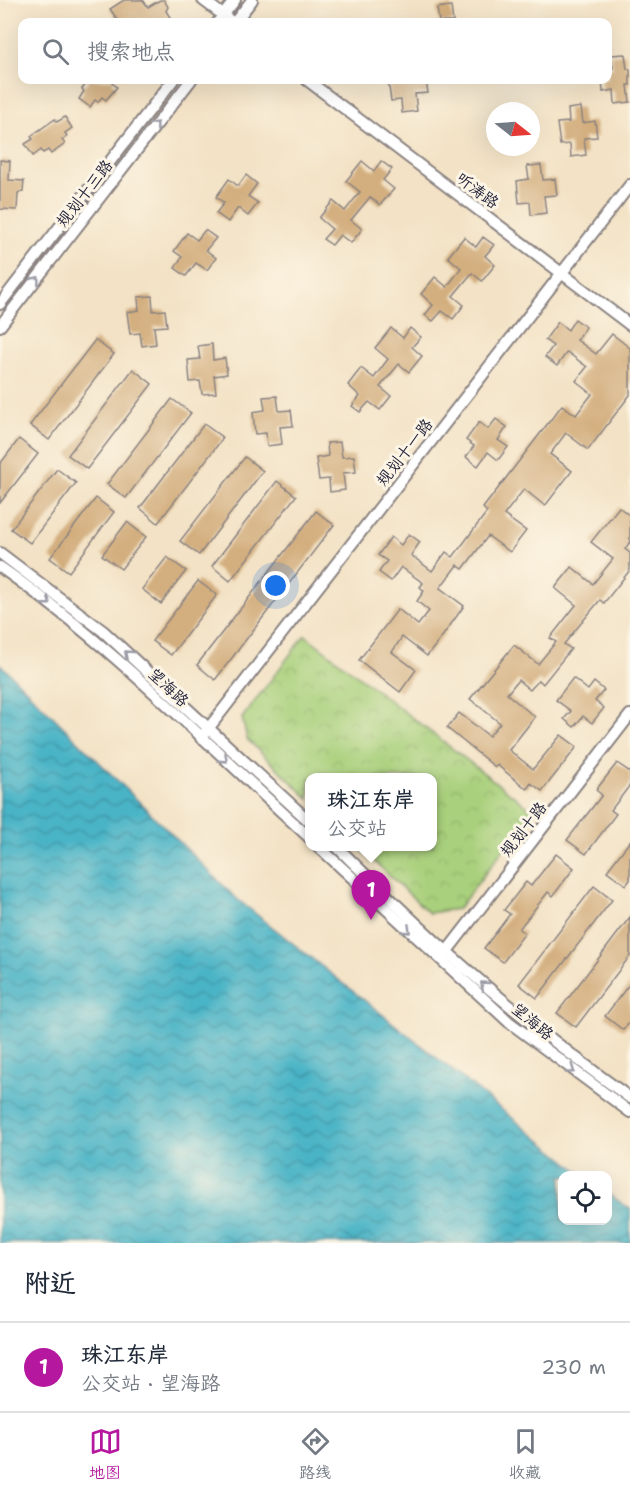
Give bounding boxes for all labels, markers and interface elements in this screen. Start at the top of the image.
search box [18,18,612,84]
icon: search [39,35,72,68]
text: 搜索地点 [87,37,175,66]
north arrow [486,102,540,156]
one-way arrow [148,121,159,132]
street label: 规划十三路 [51,155,117,231]
street label: 听涛路 [452,168,503,213]
one-way arrow [28,275,39,286]
street label: 规划十一路 [371,414,437,490]
your location [261,571,290,600]
one-way arrow [40,594,51,605]
one-way arrow [124,650,135,661]
street label: 望海路 [144,663,193,711]
one-way arrow [217,752,228,763]
popup [305,773,437,851]
text: 珠江东岸 [327,785,415,814]
street label: 规划十路 [495,798,551,861]
text: 公交站 [327,815,387,841]
pin: 1 [352,870,391,920]
one-way arrow [400,923,411,934]
one-way arrow [480,981,491,992]
street label: 望海路 [507,998,558,1045]
one-way arrow [565,1062,576,1073]
map controls [558,1171,612,1225]
button: locate [558,1171,612,1225]
text: 附近 [24,1265,76,1300]
text: 珠江东岸 [81,1340,169,1369]
text: 1 [39,1354,48,1380]
text: 230 m [541,1354,606,1380]
text: 公交站 · 望海路 [81,1370,220,1396]
tab: 地图 [89,1425,122,1483]
tab: 路线 [299,1425,332,1483]
tab: 收藏 [509,1425,542,1483]

